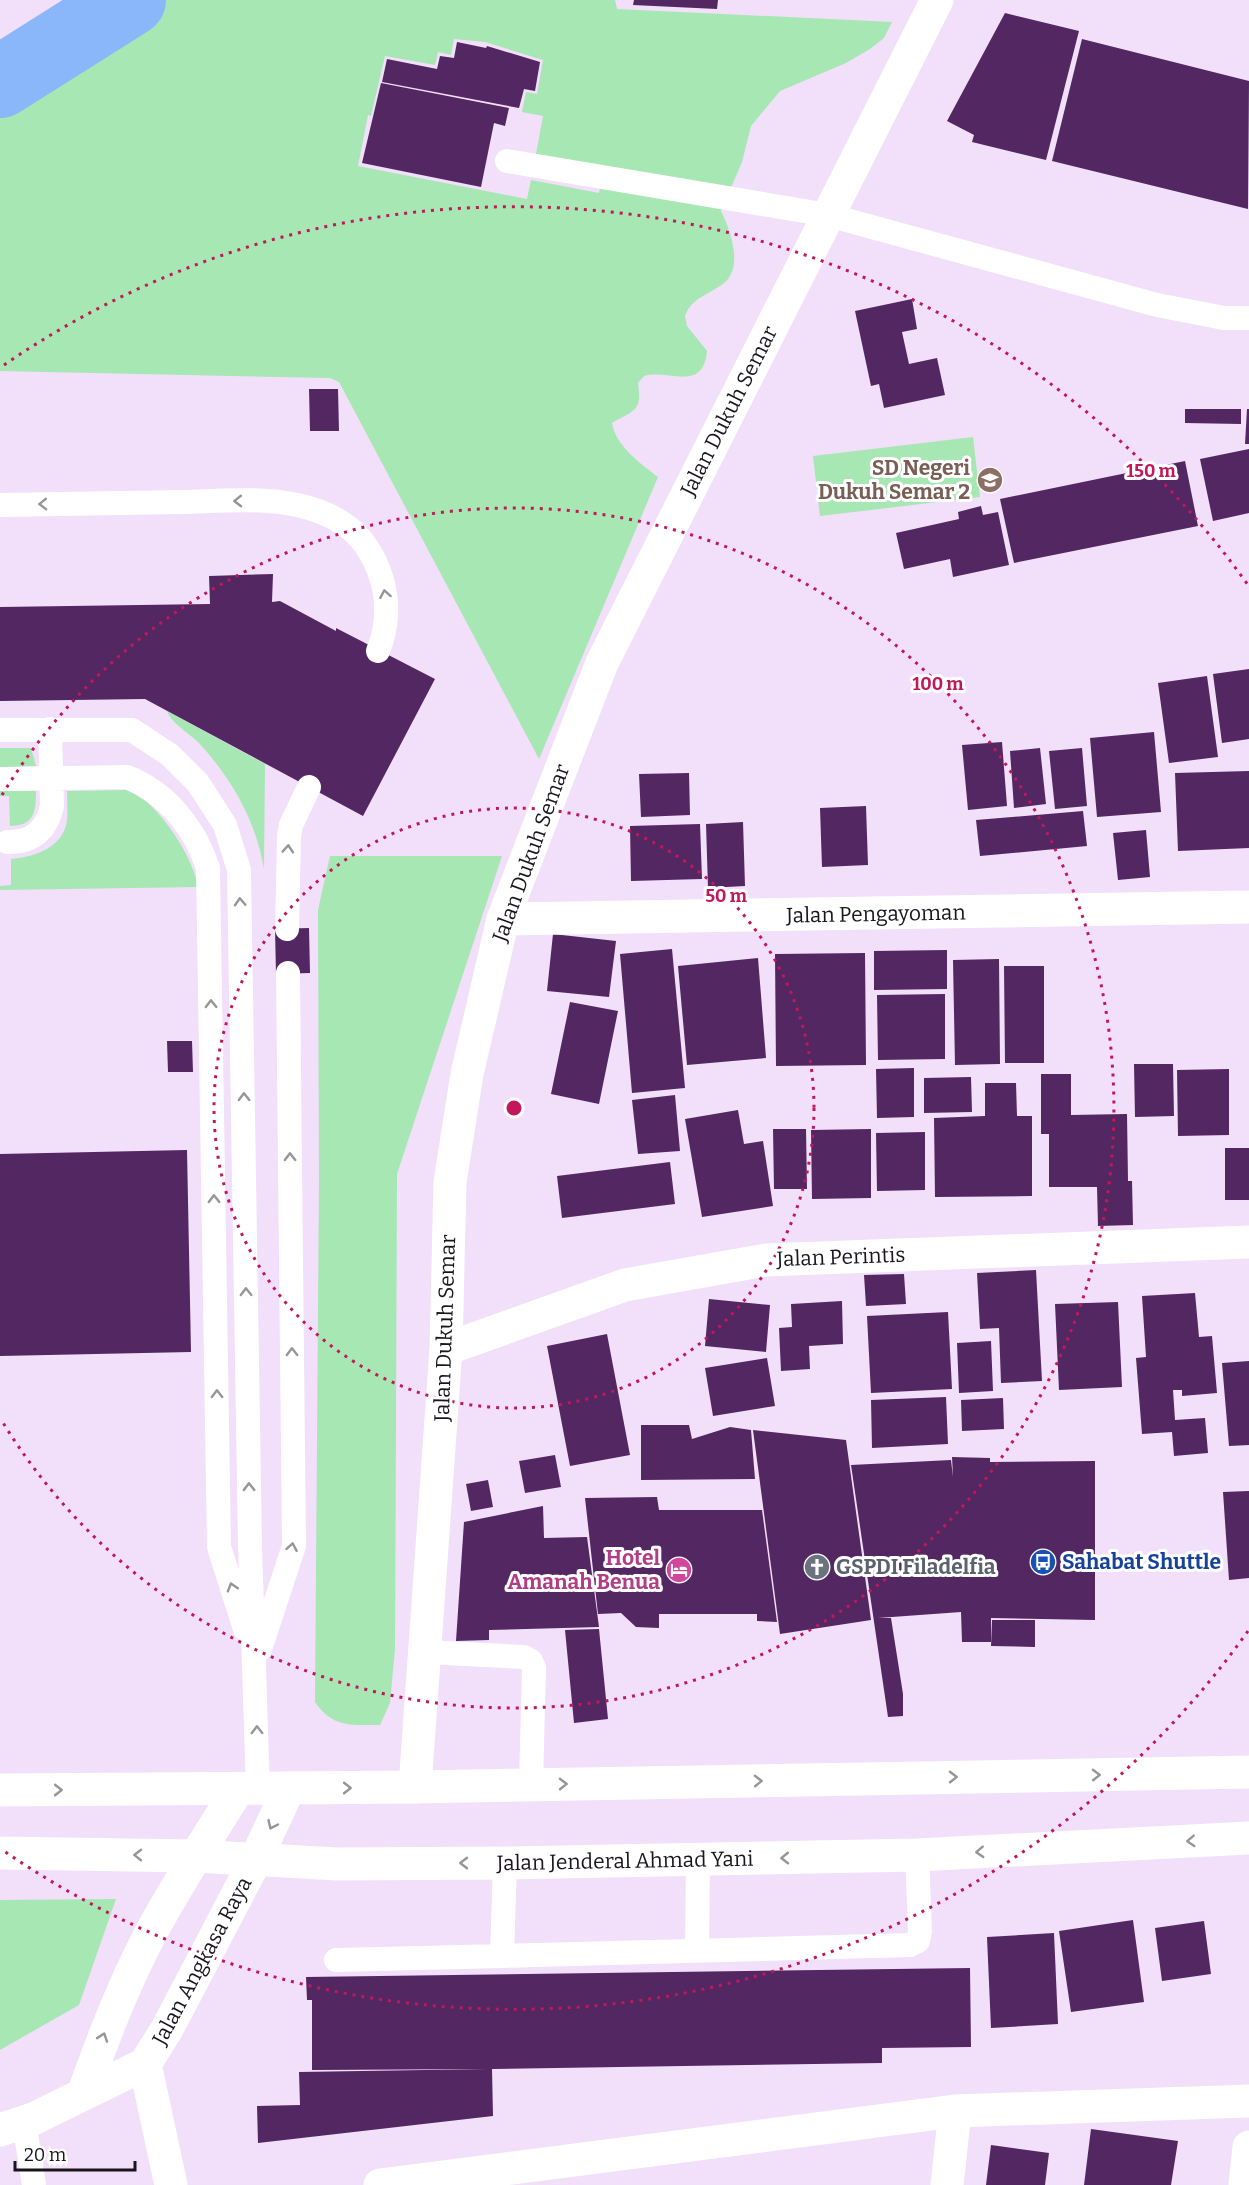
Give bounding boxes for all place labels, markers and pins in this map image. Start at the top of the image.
place label: SD Negeri Dukuh Semar 2 [818,455,970,505]
school or university icon: SD Negeri Dukuh Semar 2 [975,465,1005,495]
centre of rings [504,1098,524,1118]
place label: Hotel Amanah Benua [507,1545,660,1595]
bus stop icon: Sahabat Shuttle [1028,1547,1058,1577]
place label: Sahabat Shuttle [1062,1549,1221,1575]
church icon: GSPDI Filadelfia [802,1552,832,1582]
place label: GSPDI Filadelfia [836,1554,996,1580]
hotel icon: Hotel Amanah Benua [664,1555,694,1585]

